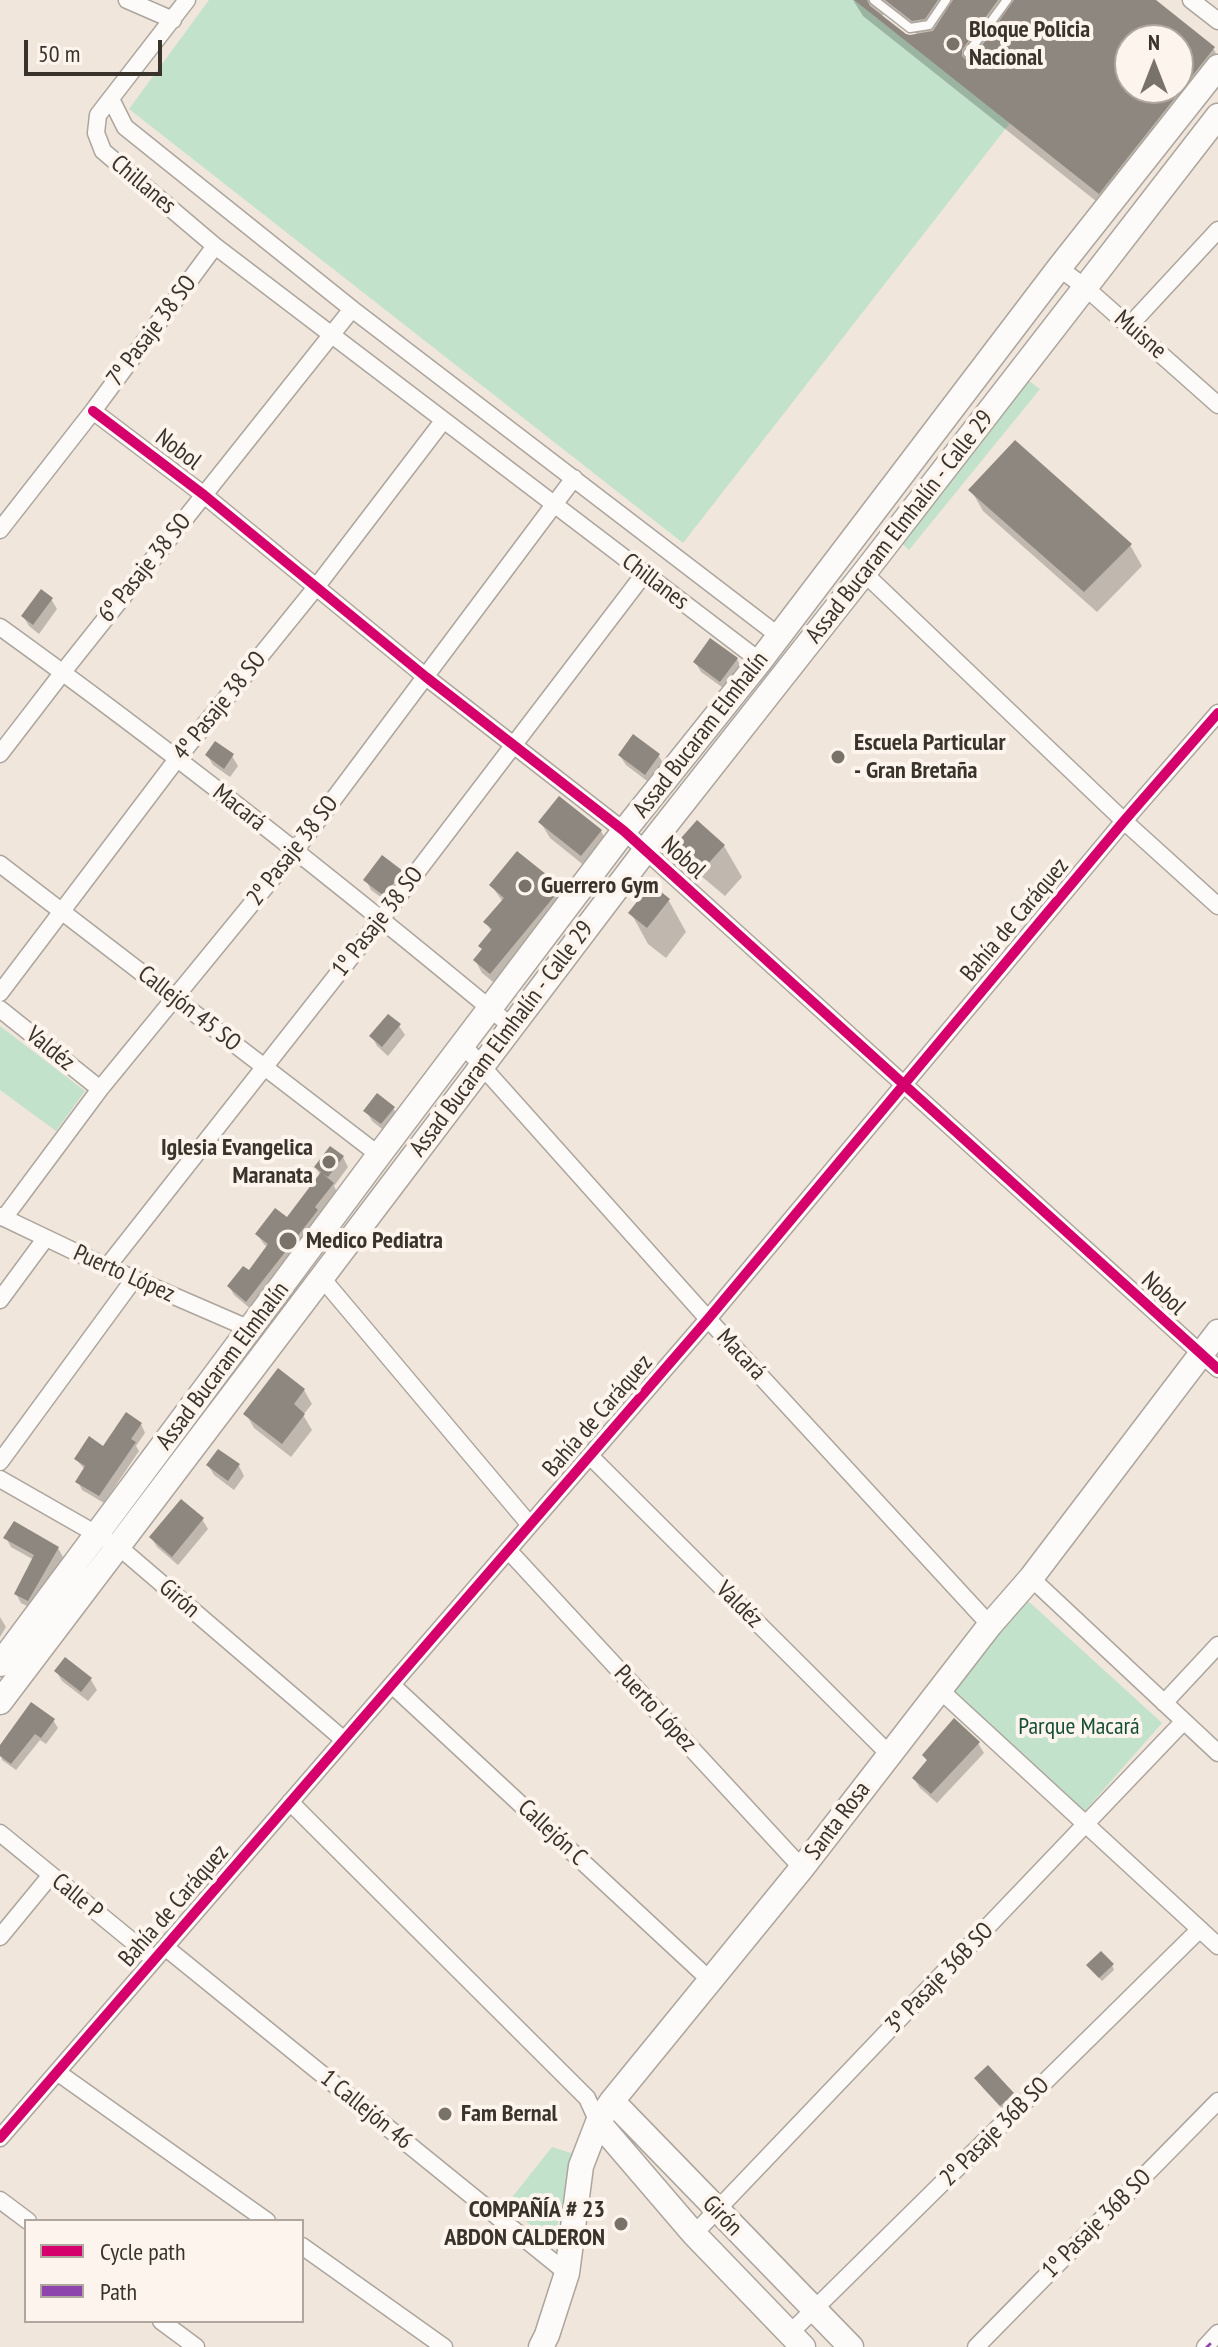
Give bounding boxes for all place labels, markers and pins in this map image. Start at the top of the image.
place label: Bloque Policia Nacional [969,16,1090,72]
marker: Bloque Policia Nacional [944,35,962,53]
place label: Escuela Particular - Gran Bretaña [854,729,1005,785]
marker: Escuela Particular - Gran Bretaña [829,748,847,766]
place label: Guerrero Gym [541,872,659,900]
marker: Guerrero Gym [516,877,534,895]
place label: Iglesia Evangelica Maranata [161,1134,313,1190]
marker: Iglesia Evangelica Maranata [320,1153,338,1171]
place label: Medico Pediatra [306,1227,443,1255]
marker: Medico Pediatra [277,1230,299,1252]
place label: Fam Bernal [461,2100,557,2128]
marker: Fam Bernal [436,2105,454,2123]
place label: COMPAÑÍA # 23 ABDON CALDERON [444,2196,605,2252]
marker: COMPAÑÍA # 23 ABDON CALDERON [612,2215,630,2233]

